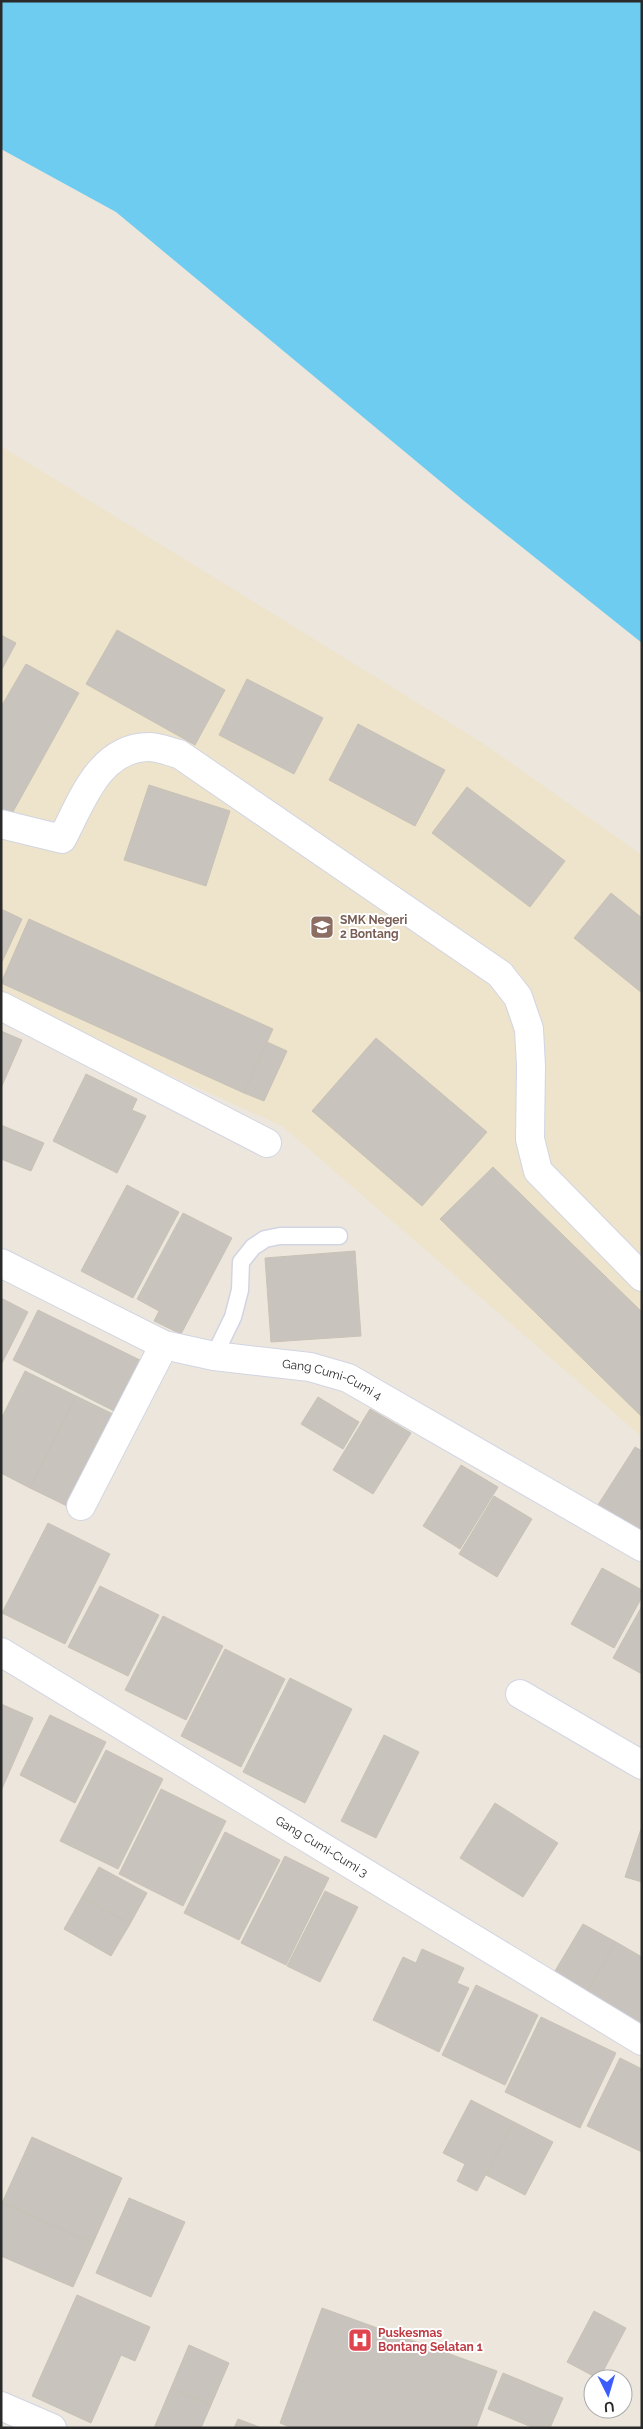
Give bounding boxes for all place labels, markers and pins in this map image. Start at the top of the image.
place label: SMK Negeri 2 Bontang [340,913,407,941]
school or university icon: SMK Negeri 2 Bontang [309,914,335,940]
place label: Puskesmas Bontang Selatan 1 [378,2326,483,2354]
hospital icon: Puskesmas Bontang Selatan 1 [347,2327,373,2353]

